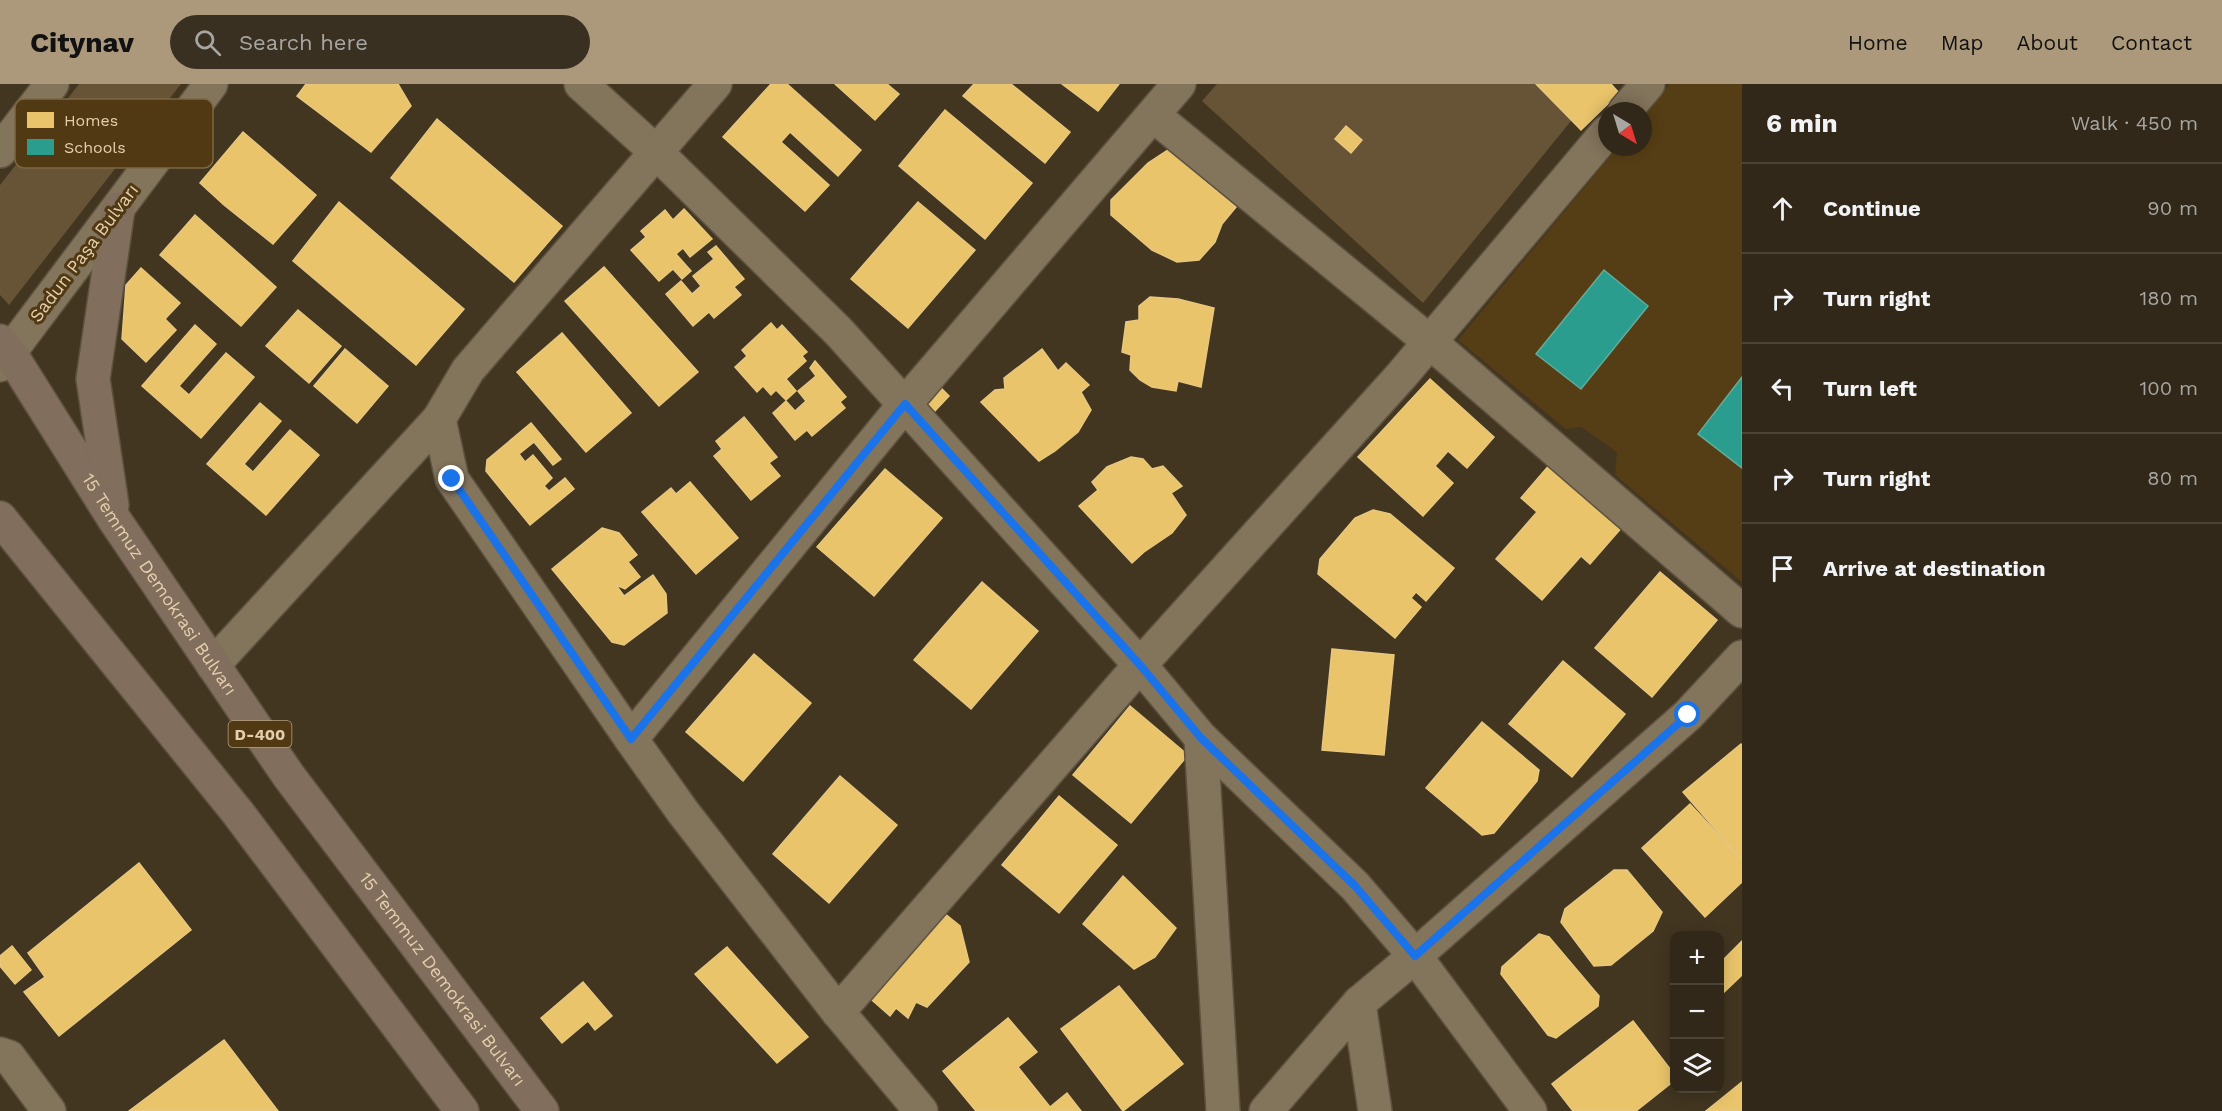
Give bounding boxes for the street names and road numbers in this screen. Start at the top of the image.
street label: Sadun Paşa Bulvarı [25,180,142,326]
street label: 15 Temmuz Demokrasi Bulvarı [78,469,242,699]
road number: D-400 [228,721,292,747]
street label: 15 Temmuz Demokrasi Bulvarı [355,868,530,1090]

